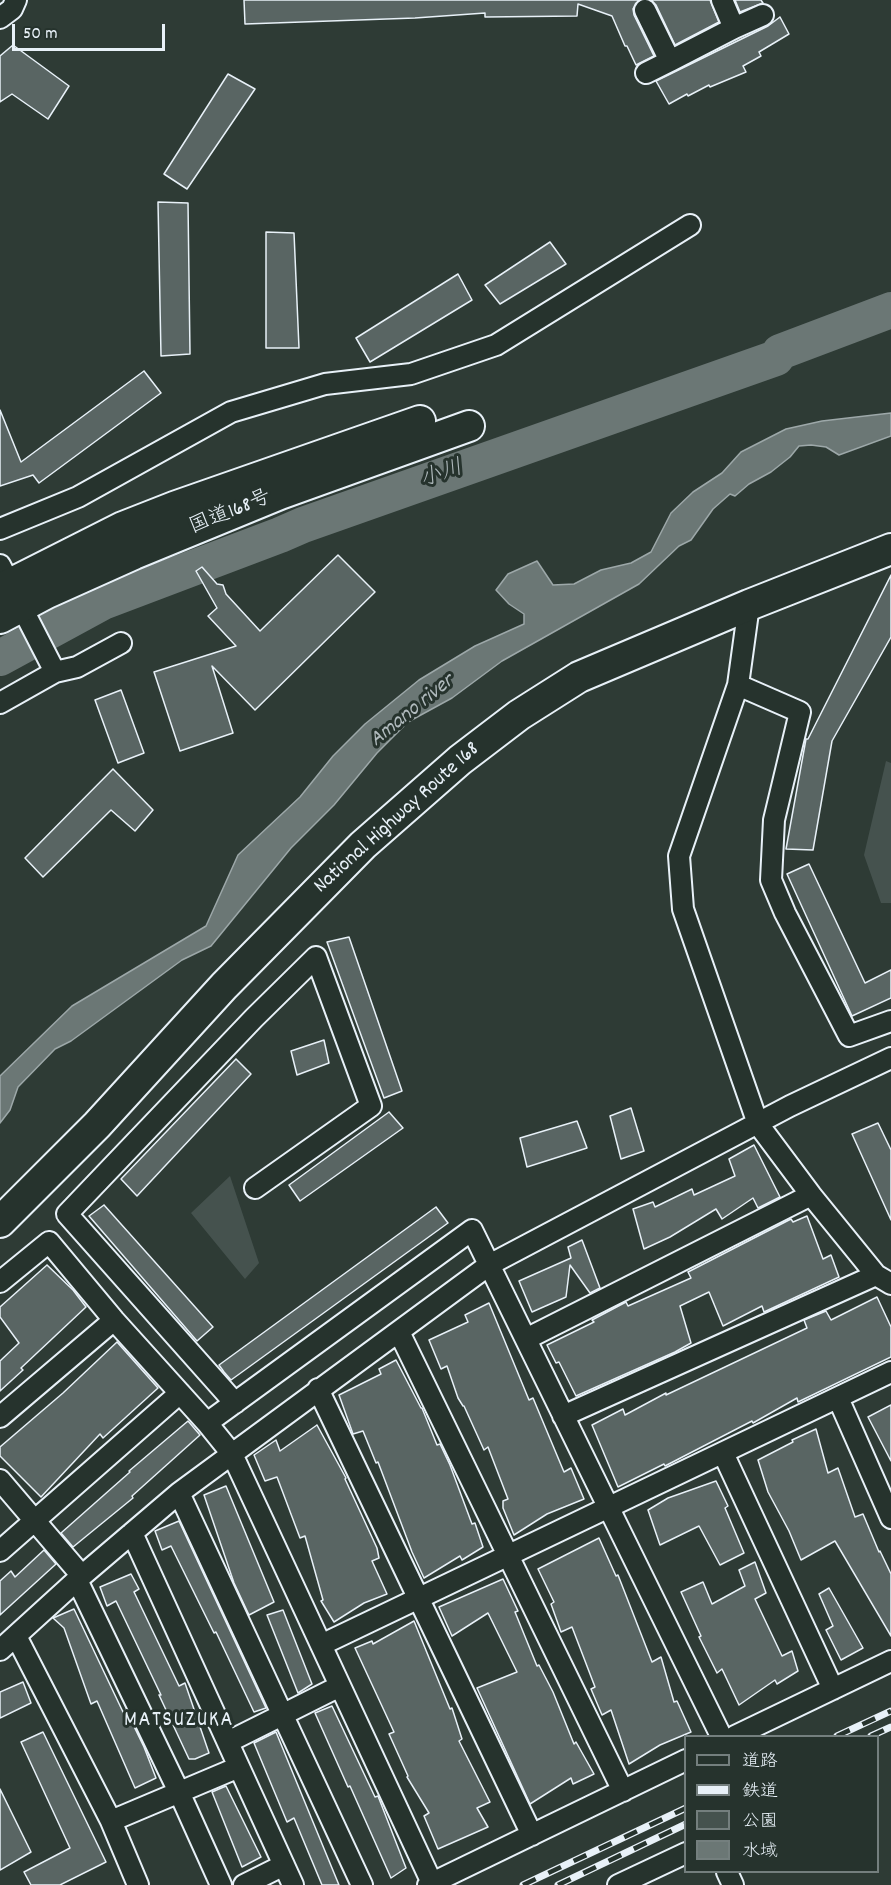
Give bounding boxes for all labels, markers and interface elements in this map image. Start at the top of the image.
scale bar [15,12,168,50]
text: 50 m [23,22,58,47]
water label: 小川 [417,456,467,496]
street label: 国道168号 [186,486,276,542]
water label: Amano river [365,670,461,754]
street label: National Highway Route 168 [310,738,486,900]
district label: MATSUZUKA [124,1709,234,1735]
legend [684,1735,879,1873]
text: 道路 [742,1750,778,1775]
text: 鉄道 [742,1780,778,1805]
text: 公園 [742,1810,778,1835]
text: 水域 [742,1840,778,1865]

